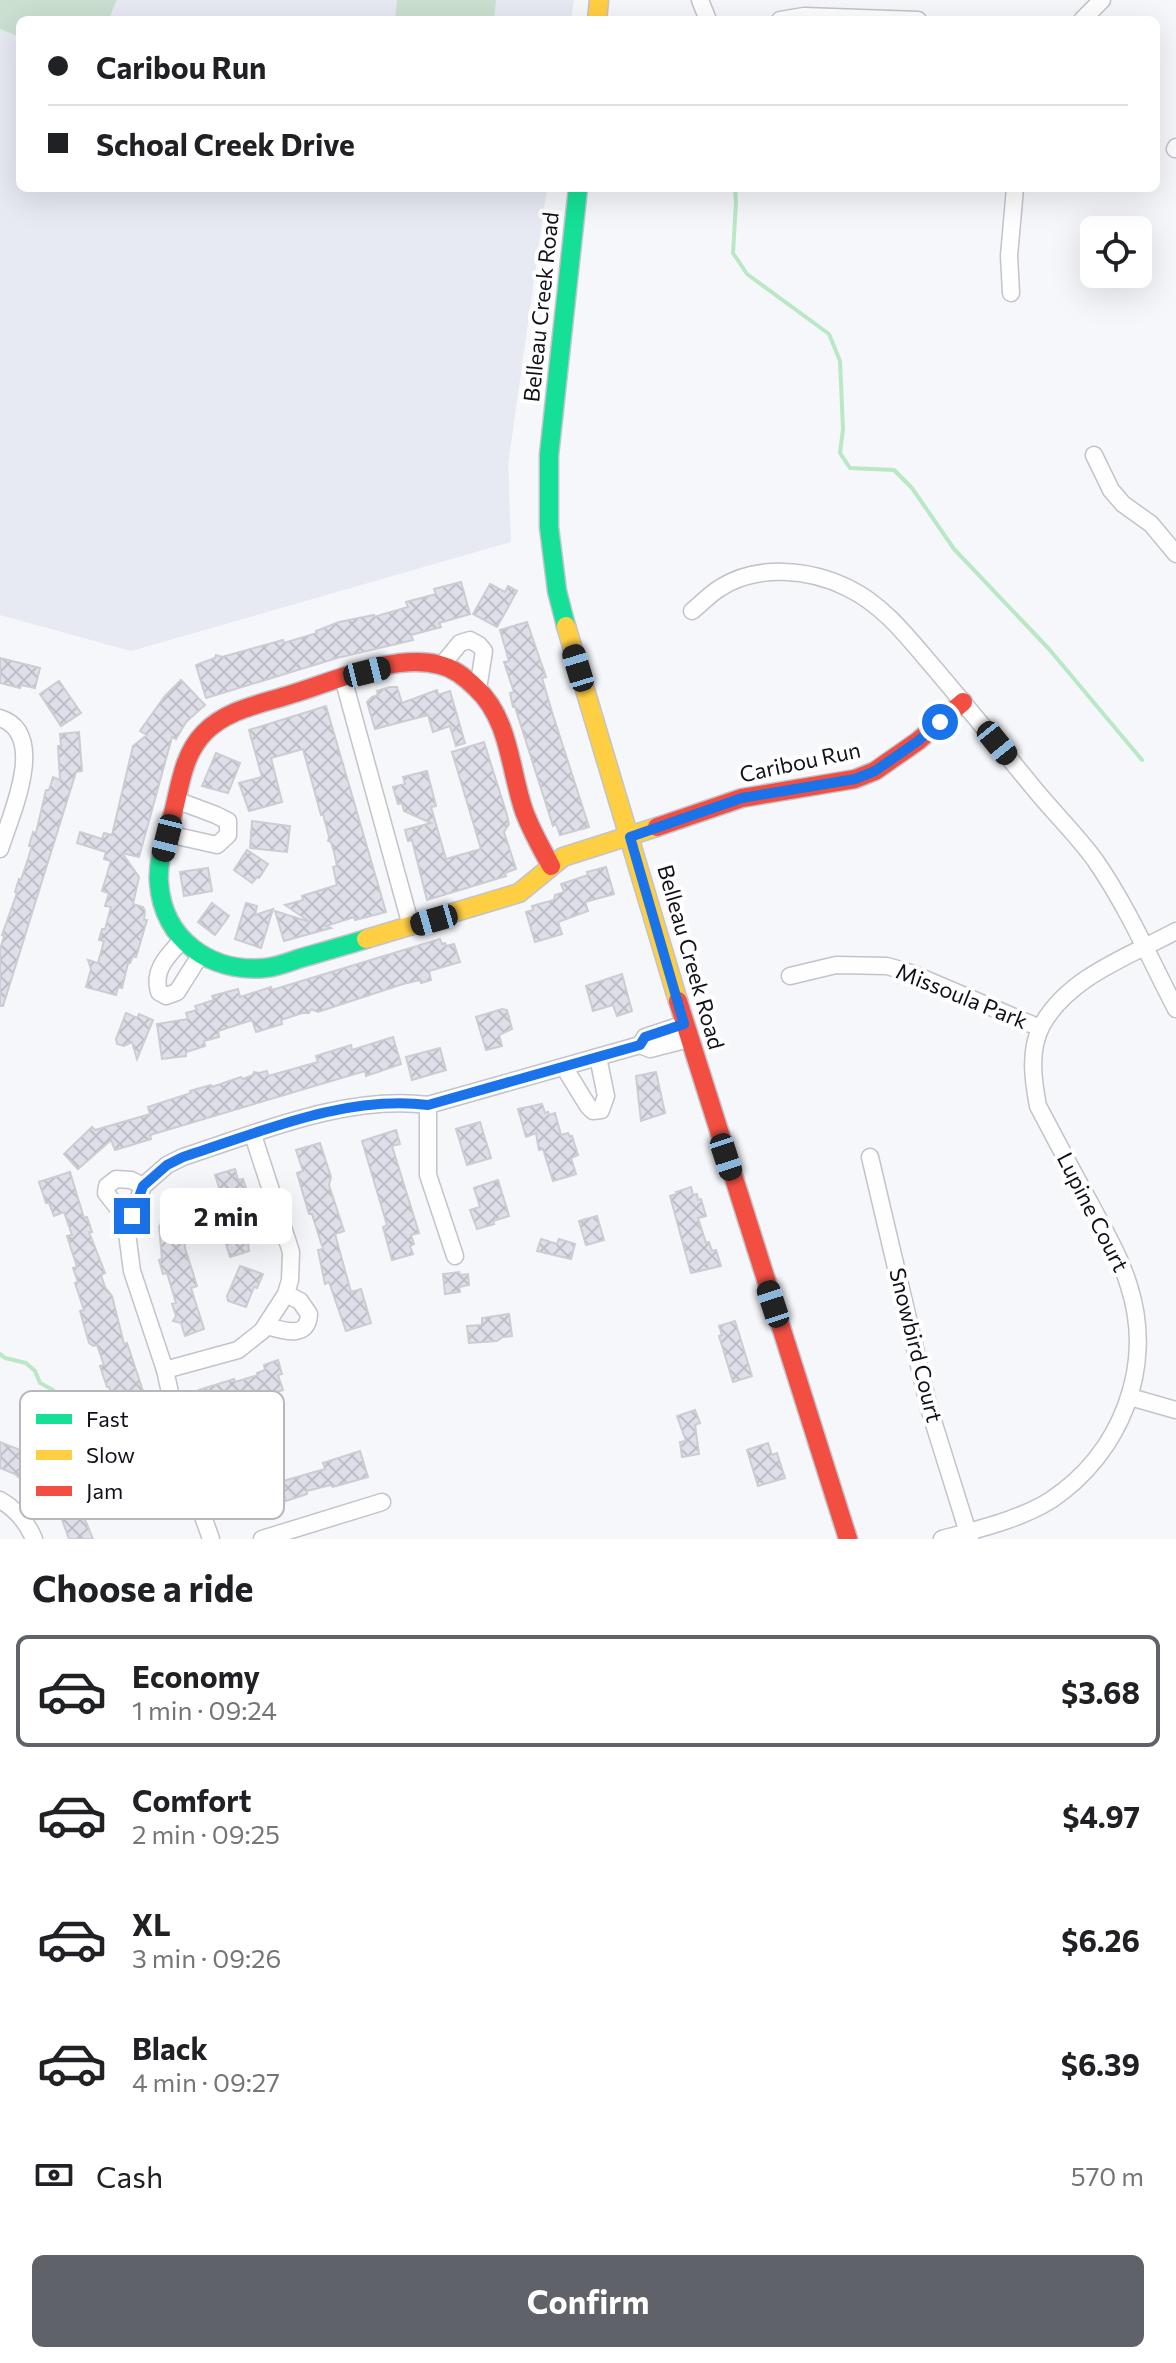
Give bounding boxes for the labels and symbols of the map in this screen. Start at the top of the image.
street label: Belleau Creek Road [517,211,564,403]
car [560,642,596,694]
car [341,655,393,689]
route start [922,704,958,740]
car [973,717,1021,769]
street label: Caribou Run [737,735,863,788]
car [150,812,184,864]
street label: Belleau Creek Road [652,861,731,1052]
car [408,902,460,938]
street label: Missoula Park [892,957,1032,1034]
car [707,1130,745,1184]
street label: Lupine Court [1052,1148,1135,1276]
callout: 2 min [160,1188,292,1244]
route end [114,1198,150,1234]
street label: Snowbird Court [884,1265,949,1425]
car [754,1277,792,1331]
legend [20,1391,284,1519]
text: Fast [86,1405,129,1432]
text: Slow [86,1441,135,1468]
text: Jam [86,1477,123,1504]

